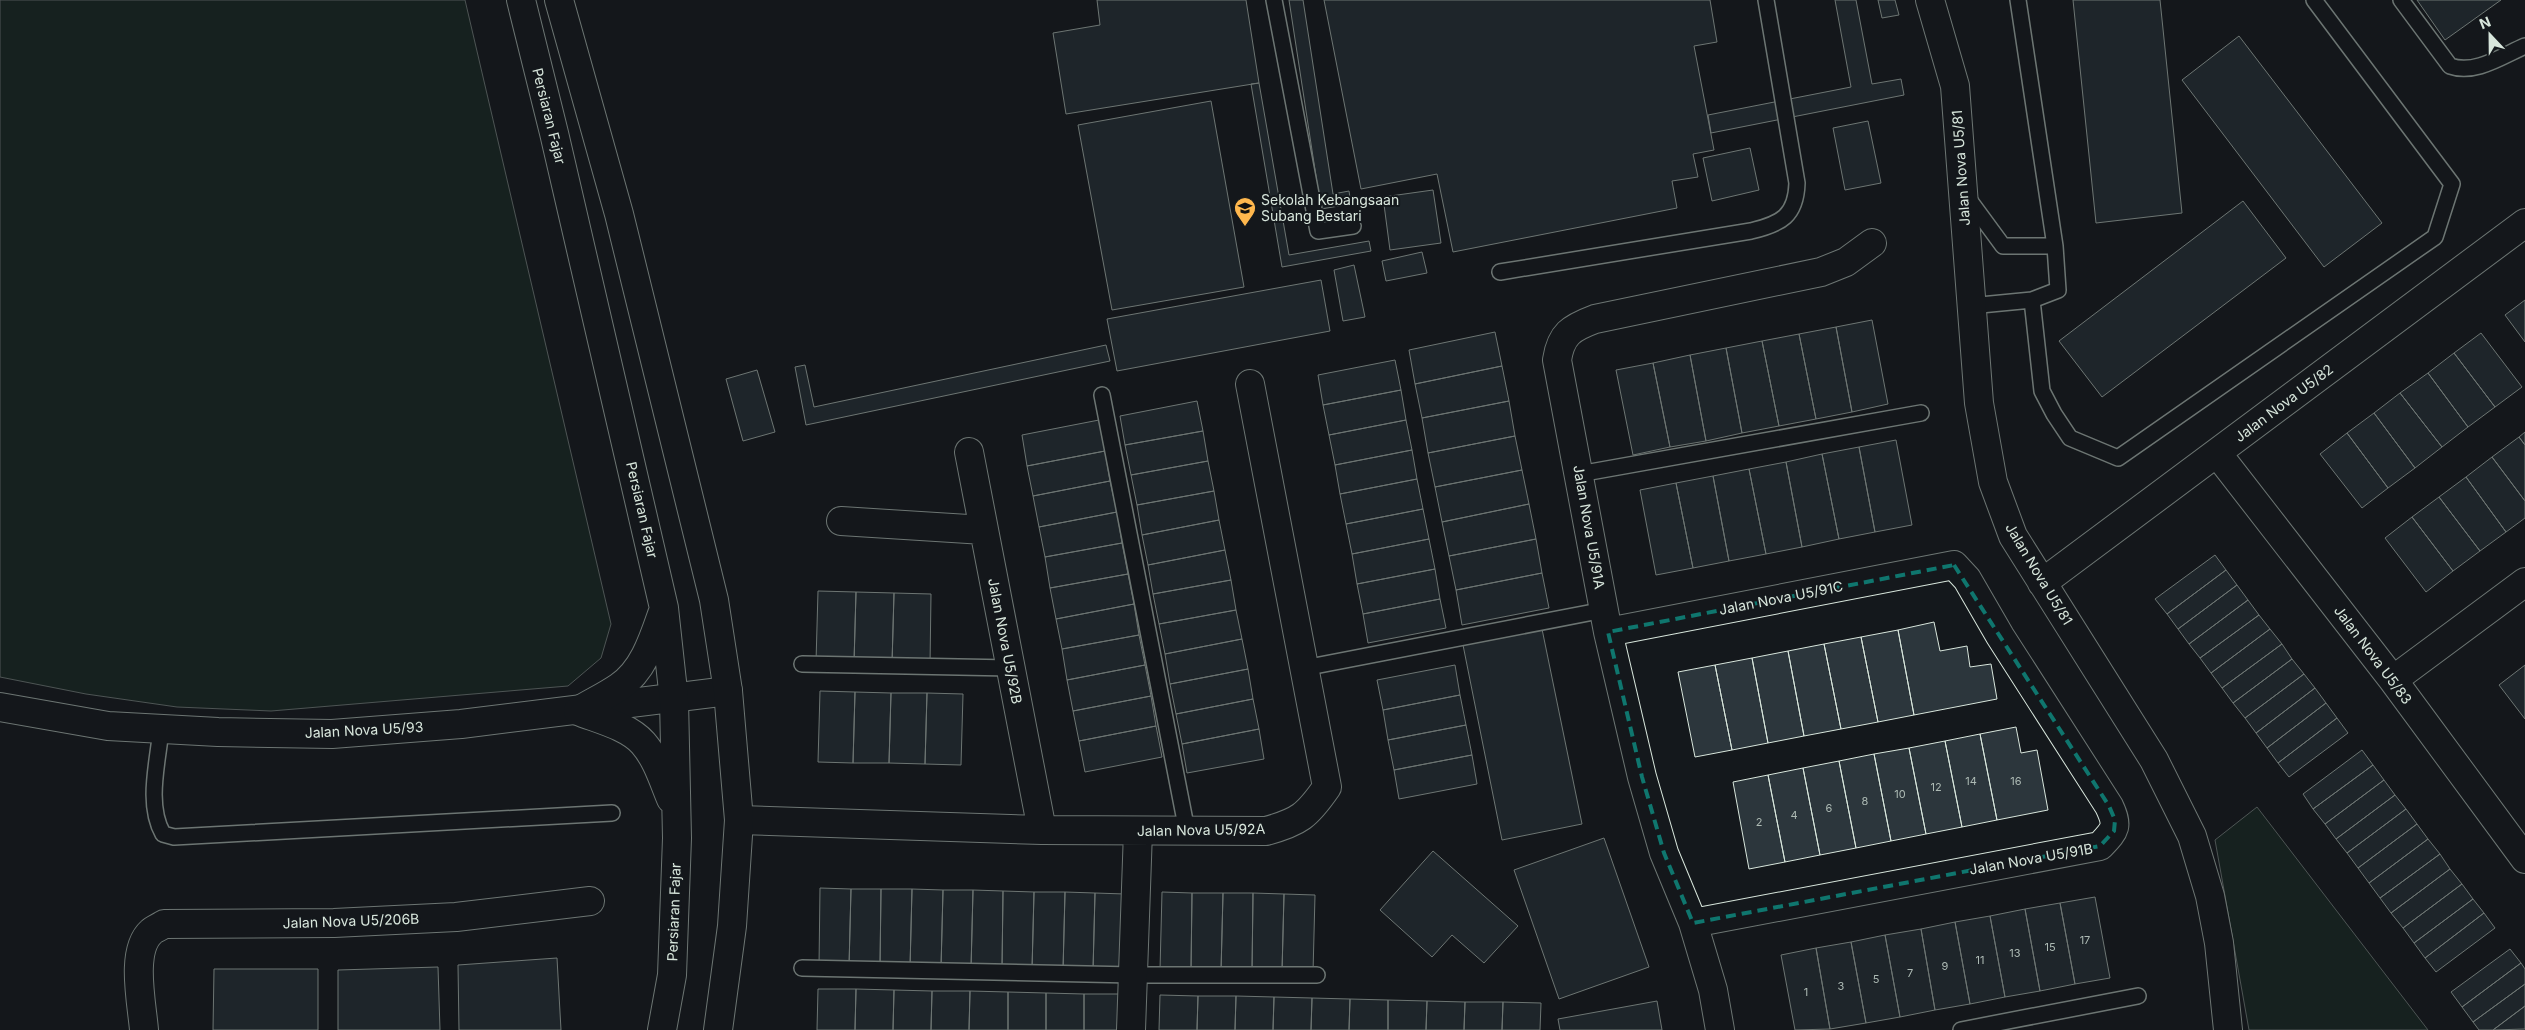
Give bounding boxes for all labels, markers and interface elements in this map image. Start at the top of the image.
north arrow [2465,10,2515,60]
text: N [2477,13,2493,32]
street label: Persiaran Fajar [529,66,570,166]
street label: Jalan Nova U5/81 [1948,110,1973,226]
place label: Sekolah Kebangsaan Subang Bestari [1261,191,1399,224]
school or university icon: Sekolah Kebangsaan Subang Bestari [1233,196,1257,227]
street label: Jalan Nova U5/82 [2231,360,2336,445]
street label: Persiaran Fajar [623,460,662,560]
street label: Jalan Nova U5/91A [1570,464,1609,591]
street label: Jalan Nova U5/81 [2002,520,2077,628]
street label: Jalan Nova U5/92B [985,576,1026,705]
street label: Jalan Nova U5/91C [1717,577,1844,618]
street label: Jalan Nova U5/83 [2331,602,2416,707]
street label: Jalan Nova U5/93 [304,718,424,741]
house number: 14 [1965,774,1977,788]
house number: 16 [2010,774,2022,788]
house number: 12 [1930,780,1942,794]
house number: 10 [1894,787,1906,801]
house number: 8 [1862,794,1869,808]
house number: 6 [1826,801,1833,815]
house number: 4 [1790,808,1798,822]
house number: 2 [1756,815,1762,829]
street label: Jalan Nova U5/92A [1137,820,1266,839]
street label: Jalan Nova U5/91B [1968,839,2094,878]
street label: Persiaran Fajar [663,862,684,962]
street label: Jalan Nova U5/206B [282,910,420,931]
house number: 17 [2080,933,2090,947]
house number: 15 [2044,940,2056,954]
house number: 13 [2009,946,2021,960]
house number: 11 [1976,953,1984,967]
house number: 9 [1942,959,1949,973]
house number: 7 [1907,966,1913,980]
house number: 5 [1873,972,1880,986]
house number: 3 [1838,979,1845,993]
house number: 1 [1804,985,1808,999]

